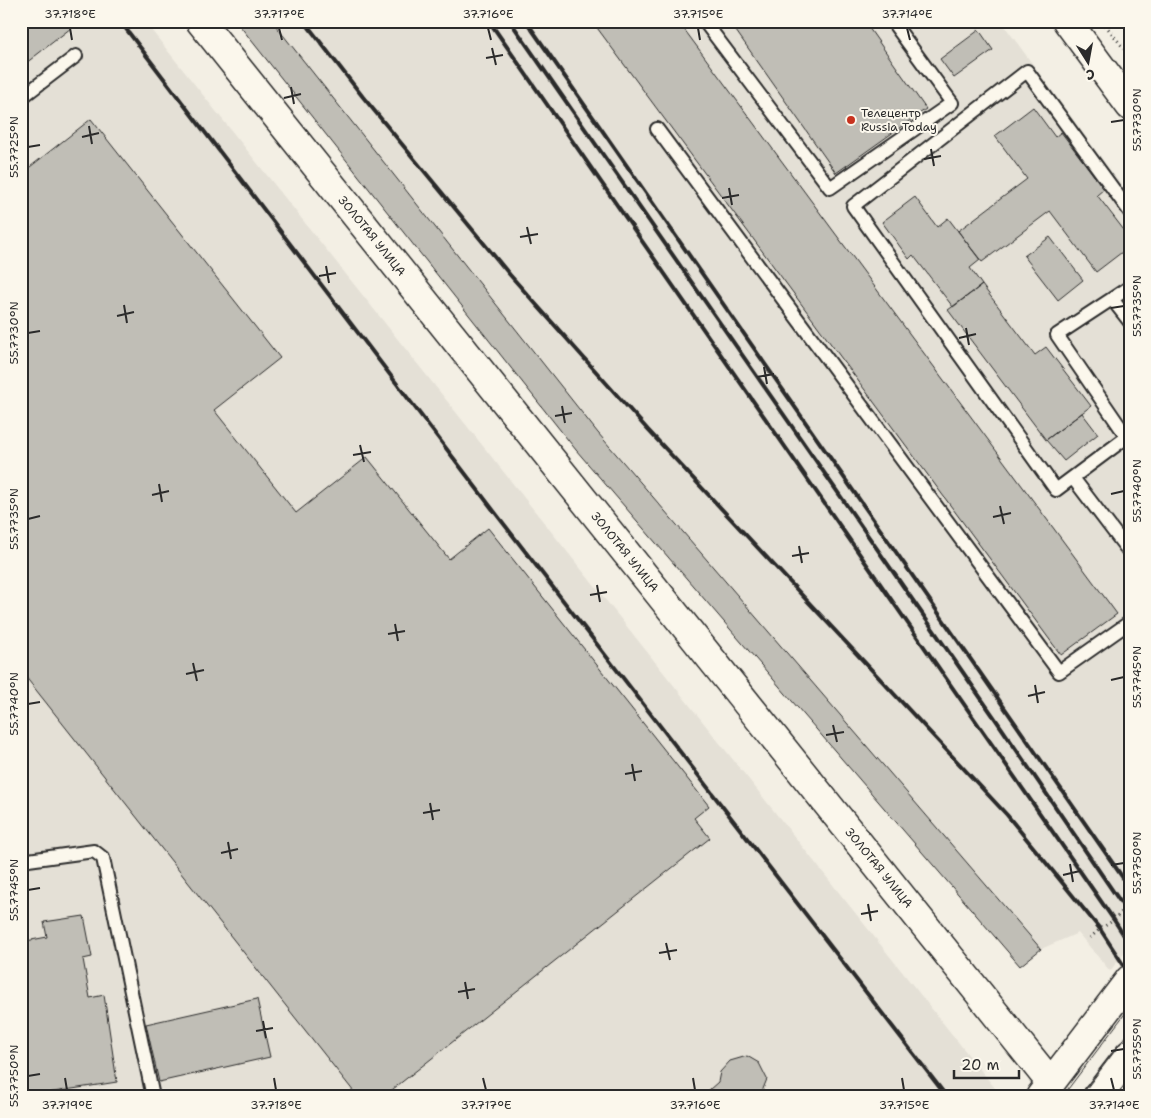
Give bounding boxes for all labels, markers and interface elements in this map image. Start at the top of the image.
text: 37.718°E [44,6,96,22]
text: 37.717°E [254,6,304,22]
text: 37.716°E [462,6,514,22]
text: 37.715°E [673,6,723,22]
text: 37.714°E [881,6,933,22]
north arrow [1064,38,1114,88]
text: С [1085,65,1096,84]
text: 55.7730°N [1129,88,1145,152]
place label: Телецентр Russia Today [861,105,937,135]
marker: Телецентр Russia Today [845,114,857,126]
text: 55.7725°N [6,116,22,178]
street label: ЗОЛОТАЯ УЛИЦА [335,193,409,280]
text: 55.7735°N [1129,275,1145,337]
text: 55.7730°N [6,301,22,365]
text: 55.7740°N [1129,459,1145,523]
text: 55.7735°N [6,488,22,550]
street label: ЗОЛОТАЯ УЛИЦА [588,509,662,596]
text: 55.7745°N [1129,646,1145,708]
text: 55.7740°N [6,672,22,736]
street label: ЗОЛОТАЯ УЛИЦА [842,825,916,912]
text: 55.7750°N [1129,832,1145,894]
text: 55.7745°N [6,859,22,921]
text: 55.7755°N [1129,1018,1145,1080]
text: 55.7750°N [6,1045,22,1107]
scale bar [954,1048,1018,1080]
text: 20 m [961,1055,1000,1075]
text: 37.719°E [41,1097,93,1113]
text: 37.718°E [250,1097,302,1113]
text: 37.717°E [461,1097,511,1113]
text: 37.716°E [669,1097,721,1113]
text: 37.715°E [879,1097,929,1113]
text: 37.714°E [1088,1097,1140,1113]

